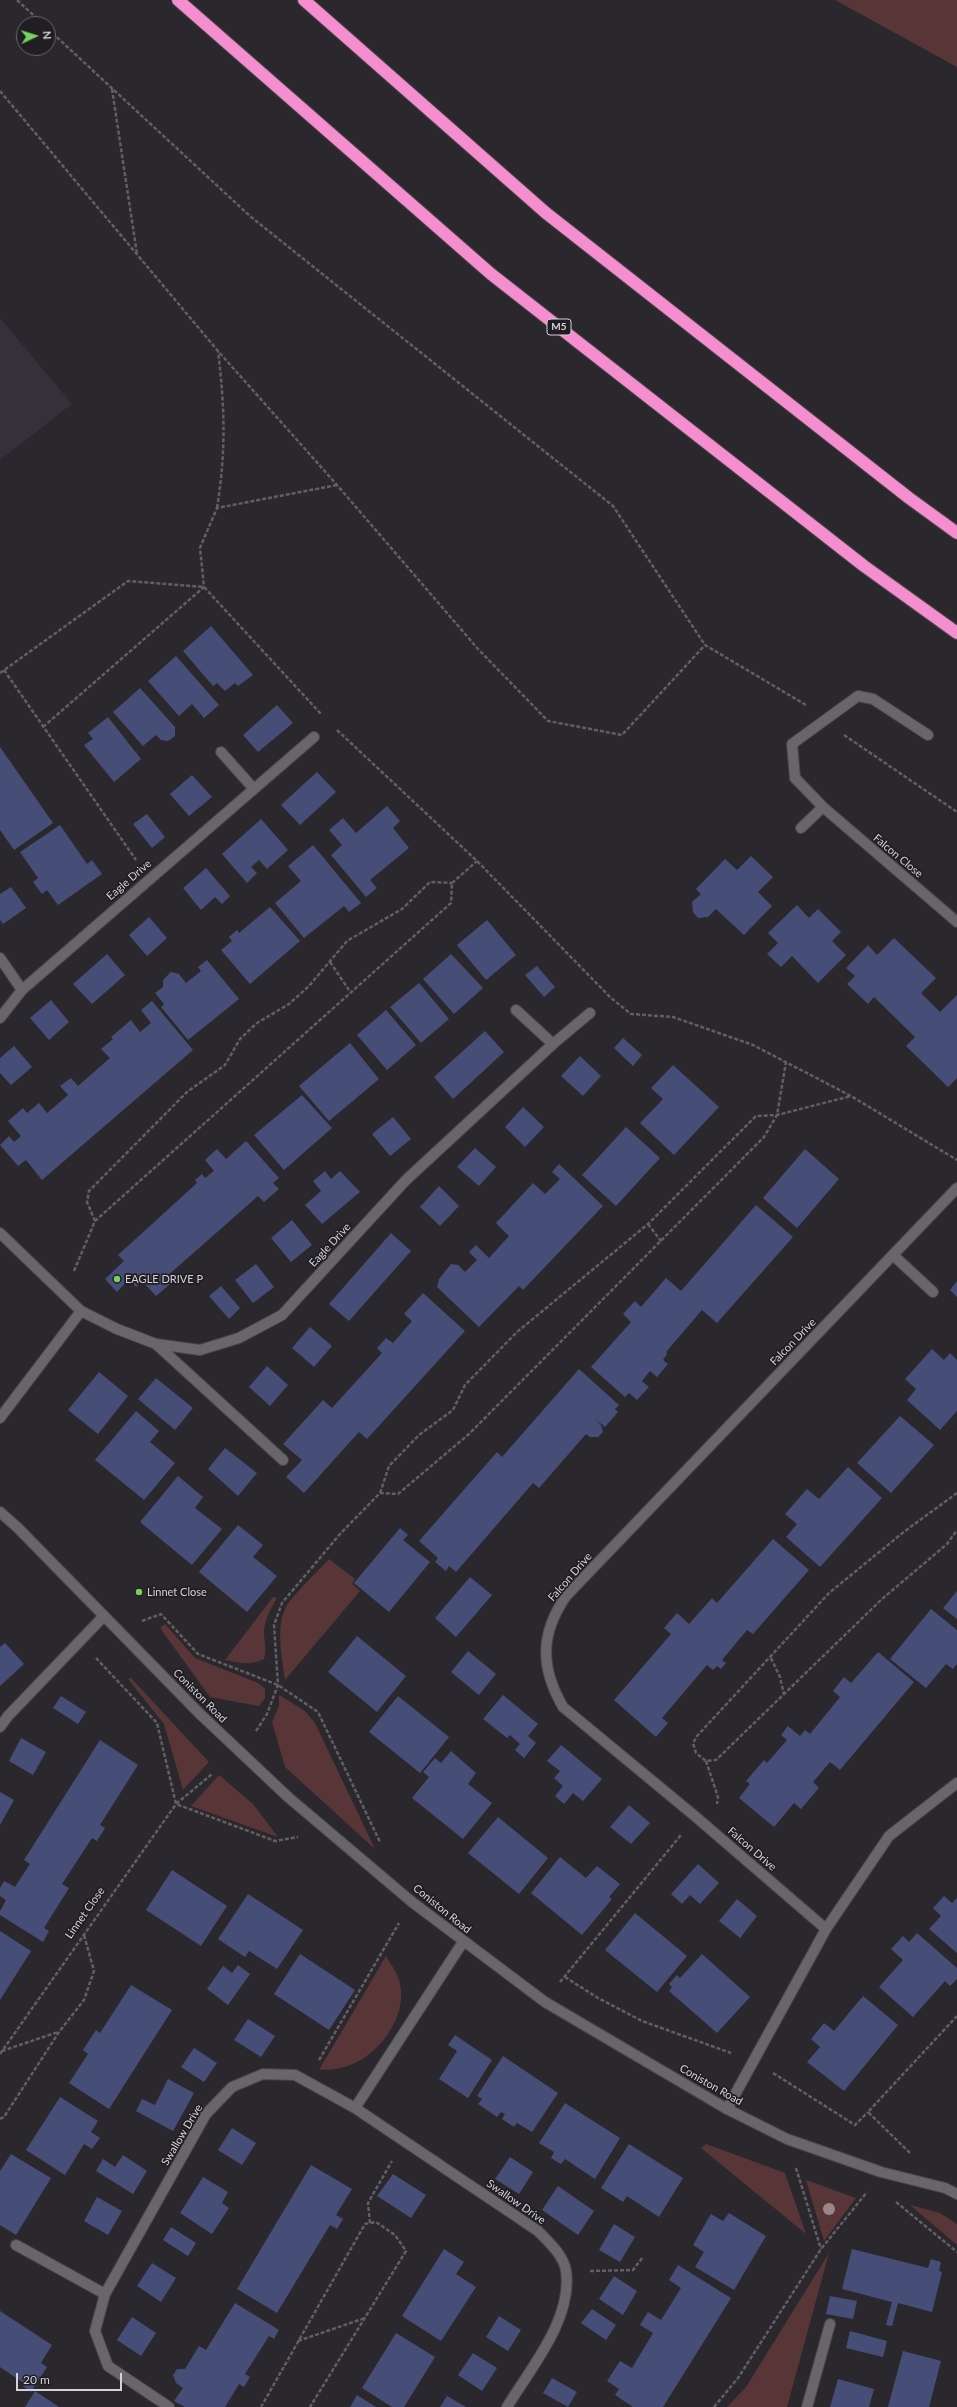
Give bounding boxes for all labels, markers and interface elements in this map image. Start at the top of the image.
north arrow [16,16,56,56]
text: N [41,31,54,40]
road number: M5 [547,319,571,335]
street label: Falcon Close [871,831,925,881]
street label: Eagle Drive [104,857,154,903]
street label: Eagle Drive [306,1220,354,1270]
place label: EAGLE DRIVE P [125,1272,203,1286]
marker: EAGLE DRIVE P [112,1274,122,1284]
street label: Falcon Drive [767,1316,819,1368]
street label: Falcon Drive [545,1550,595,1604]
place label: Linnet Close [147,1585,207,1599]
marker: Linnet Close [134,1587,144,1597]
street label: Coniston Road [170,1666,230,1726]
street label: Falcon Drive [725,1824,779,1874]
street label: Coniston Road [410,1882,474,1936]
street label: Linnet Close [62,1885,108,1941]
street label: Coniston Road [677,2062,745,2108]
street label: Swallow Drive [159,2102,205,2168]
street label: Swallow Drive [484,2177,548,2227]
scale bar [18,2365,124,2391]
text: 20 m [23,2372,50,2387]

